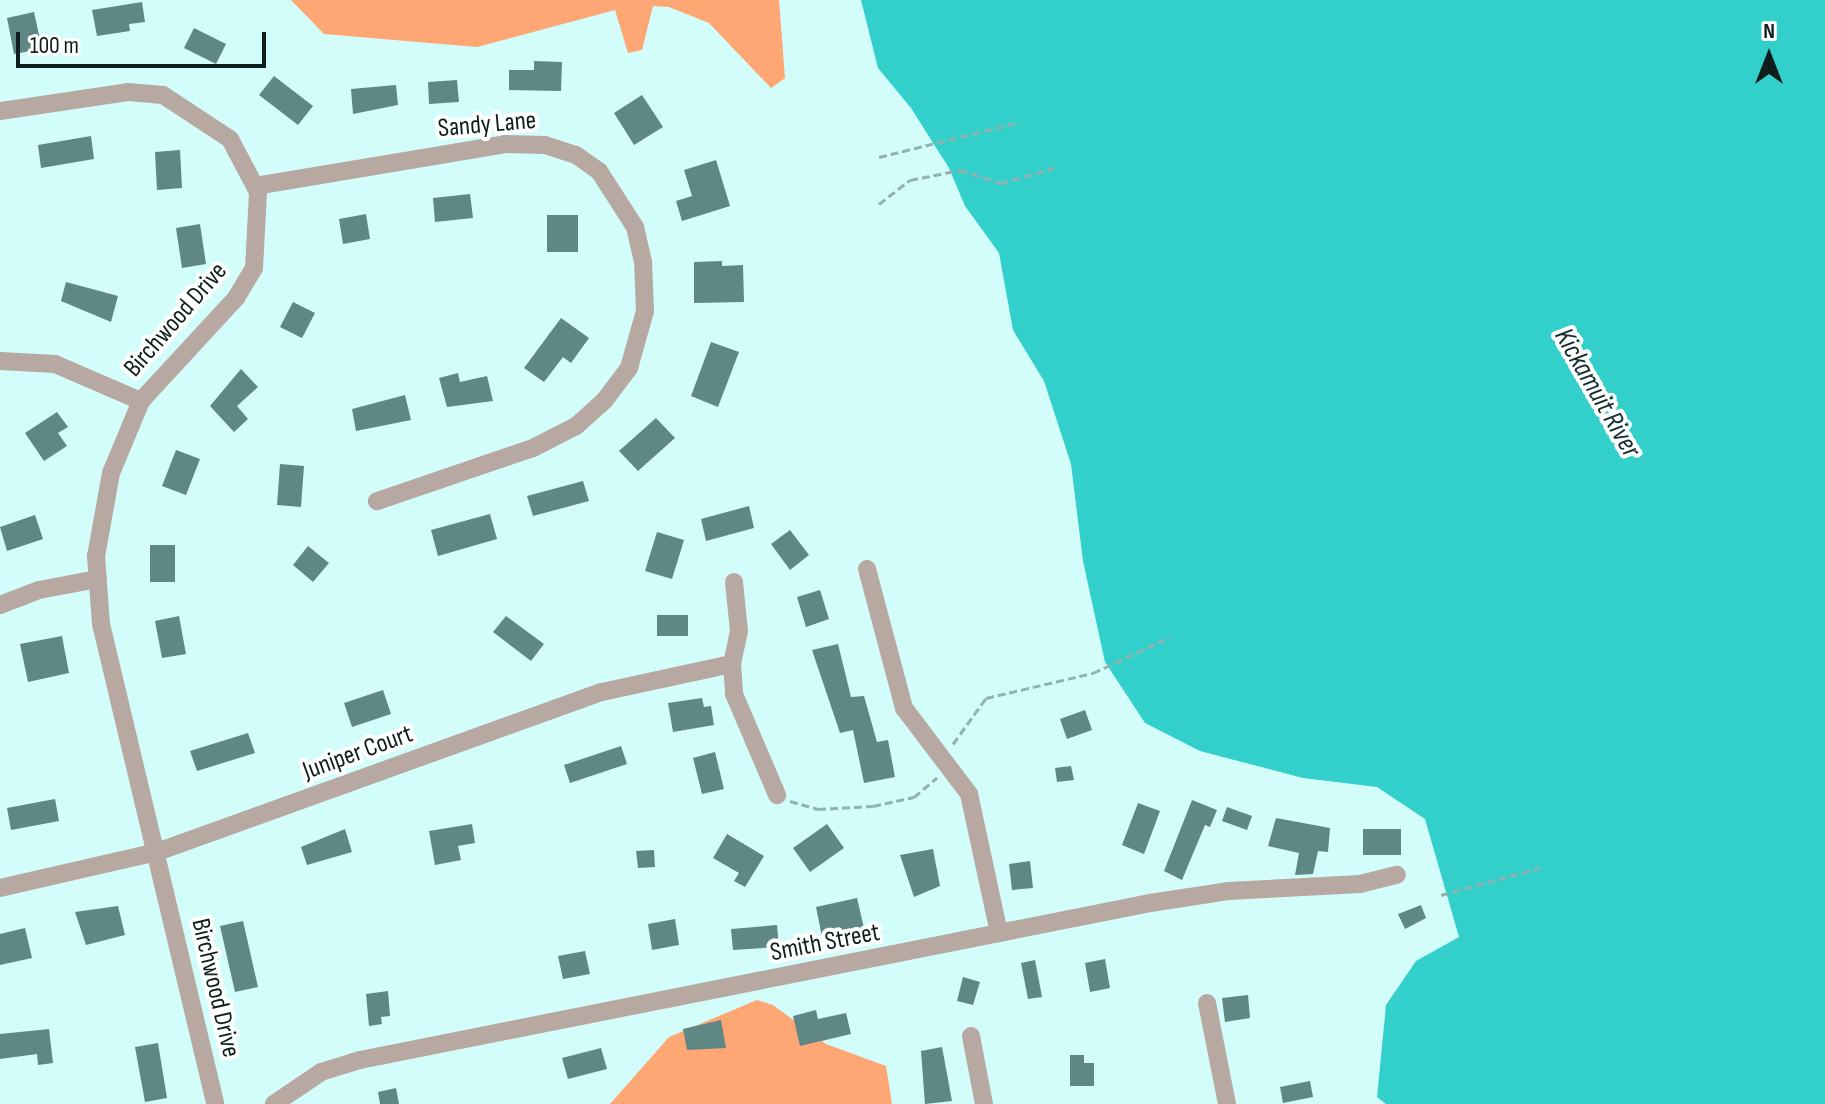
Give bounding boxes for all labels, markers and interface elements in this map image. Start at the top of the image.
scale bar [20,16,270,66]
north arrow [1729,16,1809,96]
text: N [1763,18,1775,45]
text: 100 m [30,31,79,60]
street label: Sandy Lane [437,105,537,145]
street label: Birchwood Drive [118,256,234,384]
water label: Kickamuit River [1547,322,1647,464]
street label: Juniper Court [299,719,417,787]
street label: Birchwood Drive [184,916,246,1060]
street label: Smith Street [768,917,882,969]

